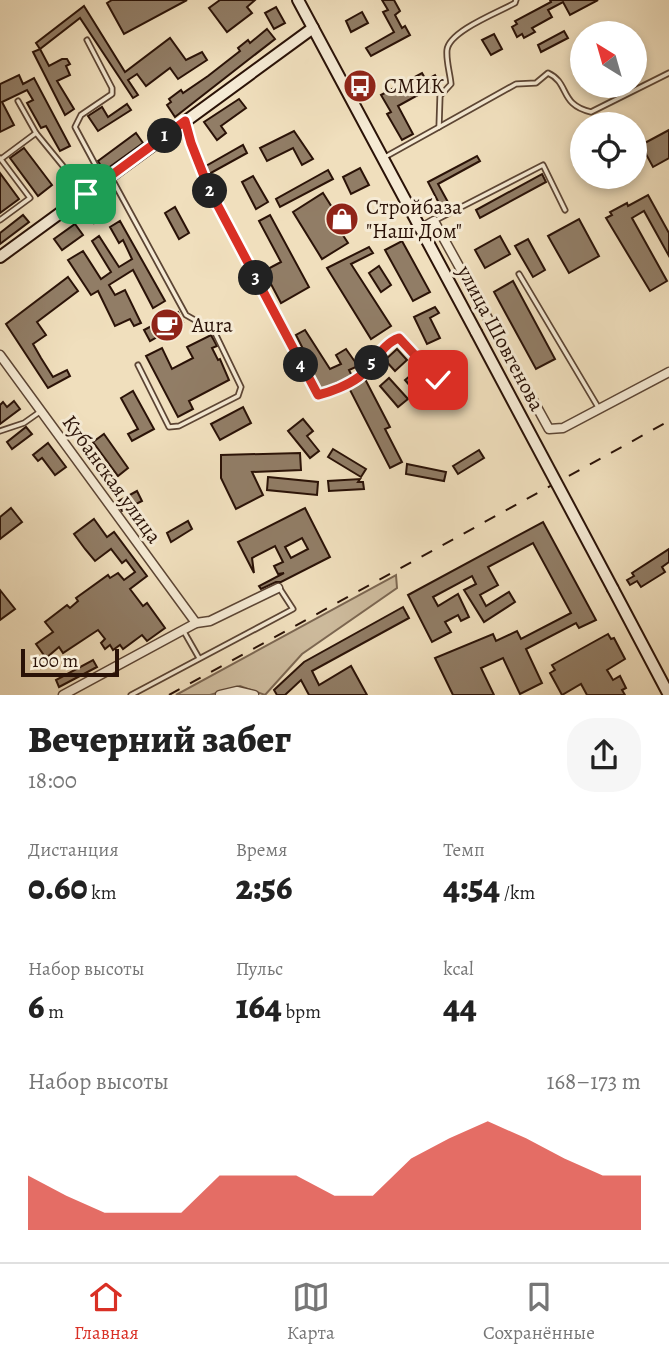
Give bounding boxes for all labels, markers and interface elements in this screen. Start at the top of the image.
north arrow [570,21,648,98]
map controls [570,21,647,189]
bus stop icon: СМИК [341,67,379,105]
place label: СМИК [384,72,445,100]
button: locate [570,112,647,189]
pin: 1 [148,118,182,154]
text: 1 [161,122,168,148]
pin [56,164,116,224]
pin: 2 [192,174,228,208]
icon: arrive [67,175,105,213]
text: 2 [205,177,214,203]
place label: Стройбаза "Наш Дом" [366,193,462,245]
shop icon: Стройбаза "Наш Дом" [323,200,361,238]
street label: улица Шовгенова [450,259,551,416]
pin: 3 [238,260,274,296]
text: 3 [251,264,260,290]
cafe icon: Aura [148,306,186,344]
place label: Aura [191,311,233,339]
pin: 5 [354,346,390,380]
pin: 4 [284,348,318,382]
text: 5 [367,349,376,375]
pin [408,350,468,410]
text: 4 [296,351,305,377]
icon: check [419,361,457,399]
street label: Кубанская улица [56,409,168,549]
scale bar [21,646,119,678]
text: 100 m [32,648,78,674]
text: Вечерний забег [28,713,291,765]
button: share [567,718,641,792]
text: 18:00 [28,765,77,796]
text: Дистанция [28,837,119,863]
text: Время [236,837,287,863]
text: Темп [443,837,485,863]
text: 0.60 [28,863,88,911]
text: 2:56 [236,863,292,911]
text: 4:54 [443,863,500,911]
text: km [88,880,117,906]
text: /km [500,880,535,906]
text: Набор высоты [28,956,144,982]
text: Пульс [236,956,283,982]
text: kcal [443,956,474,982]
text: 6 [28,982,44,1030]
text: 164 [236,982,282,1030]
text: 44 [443,982,477,1030]
text: m [44,999,64,1025]
text: bpm [282,999,321,1025]
text: Набор высоты [28,1066,169,1097]
text: 168–173 m [547,1066,641,1097]
tab: Главная [74,1278,139,1346]
tab: Карта [287,1278,335,1346]
tab: Сохранённые [483,1278,595,1346]

